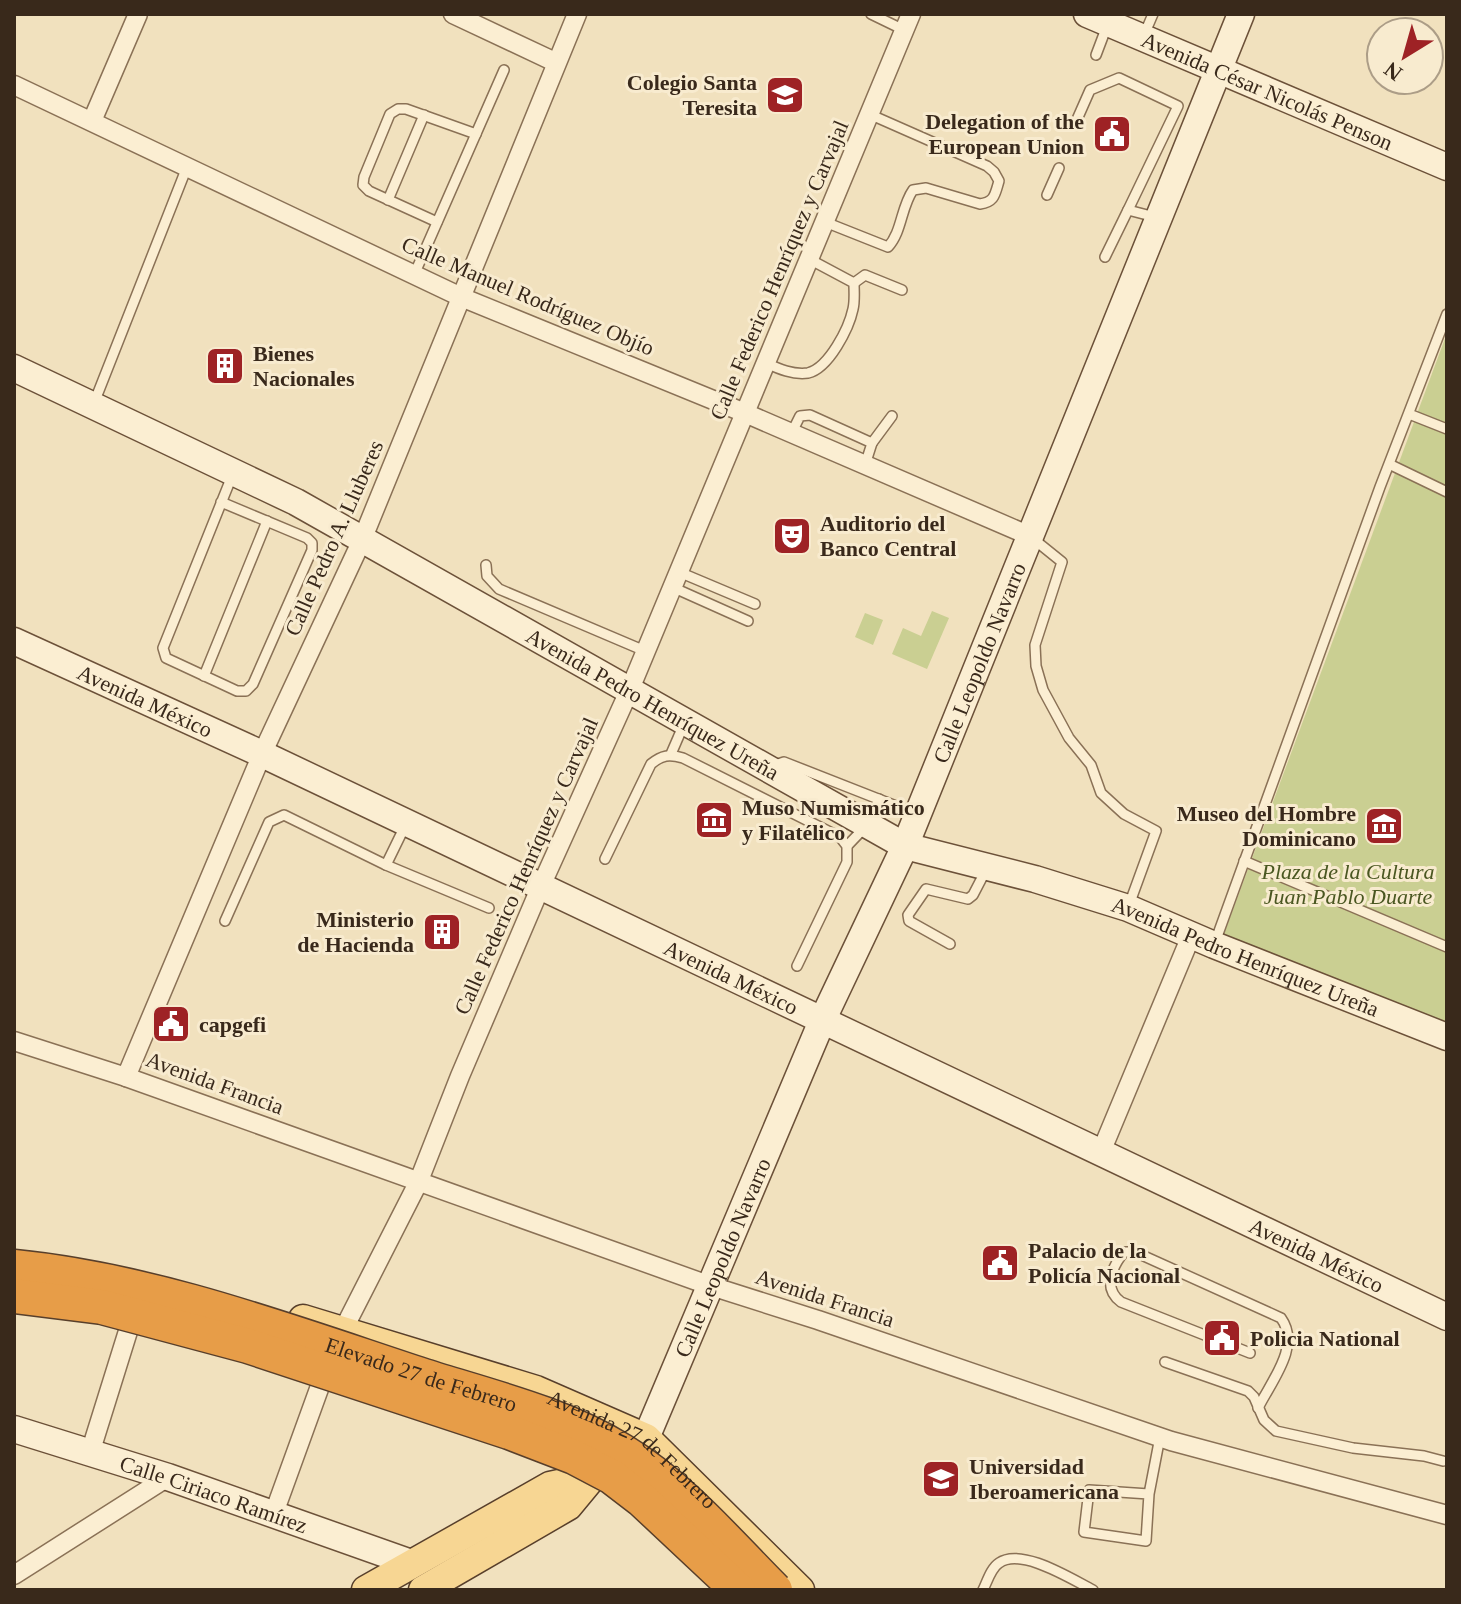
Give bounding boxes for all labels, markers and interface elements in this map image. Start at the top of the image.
north arrow [1365,16,1445,96]
street label: Avenida César Nicolás Penson [1137,26,1397,156]
place label: Colegio Santa Teresita [627,70,757,120]
school or university icon: Colegio Santa Teresita [764,74,806,116]
place label: Delegation of the European Union [925,109,1084,159]
public building icon: Delegation of the European Union [1091,113,1133,155]
street label: Calle Federico Henríquez y Carvajal [704,117,854,423]
street label: Calle Manuel Rodríguez Objío [398,231,658,361]
place label: Bienes Nacionales [253,341,355,391]
building icon: Bienes Nacionales [204,345,246,387]
street label: Calle Pedro A. Lluberes [280,436,388,640]
place label: Auditorio del Banco Central [820,511,956,561]
theatre icon: Auditorio del Banco Central [771,515,813,557]
street label: Calle Leopoldo Navarro [927,559,1031,767]
street label: Avenida Pedro Henríquez Ureña [522,622,784,785]
street label: Avenida México [74,659,216,742]
street label: Calle Federico Henríquez y Carvajal [449,714,603,1018]
place label: Muso Numismático y Filatélico [742,795,925,845]
museum icon: Muso Numismático y Filatélico [693,799,735,841]
place label: Museo del Hombre Dominicano [1177,801,1356,851]
museum icon: Museo del Hombre Dominicano [1363,805,1405,847]
park label: Plaza de la Cultura Juan Pablo Duarte [1261,859,1434,909]
street label: Avenida Pedro Henríquez Ureña [1109,891,1383,1021]
place label: Ministerio de Hacienda [297,907,414,957]
building icon: Ministerio de Hacienda [421,911,463,953]
street label: Avenida México [660,934,802,1019]
public building icon: capgefi [150,1003,192,1045]
place label: capgefi [199,1012,266,1037]
street label: Avenida Francia [143,1047,287,1120]
street label: Calle Leopoldo Navarro [669,1154,775,1361]
street label: Avenida México [1245,1212,1388,1298]
place label: Palacio de la Policía Nacional [1028,1238,1180,1288]
public building icon: Palacio de la Policía Nacional [979,1242,1021,1284]
street label: Avenida Francia [752,1264,898,1332]
public building icon: Policia National [1201,1317,1243,1359]
place label: Policia National [1250,1326,1400,1351]
street label: Elevado 27 de Febrero [322,1332,520,1416]
street label: Avenida 27 de Febrero [544,1384,722,1513]
street label: Calle Ciriaco Ramírez [117,1450,311,1538]
place label: Universidad Iberoamericana [969,1454,1119,1504]
school or university icon: Universidad Iberoamericana [920,1458,962,1500]

